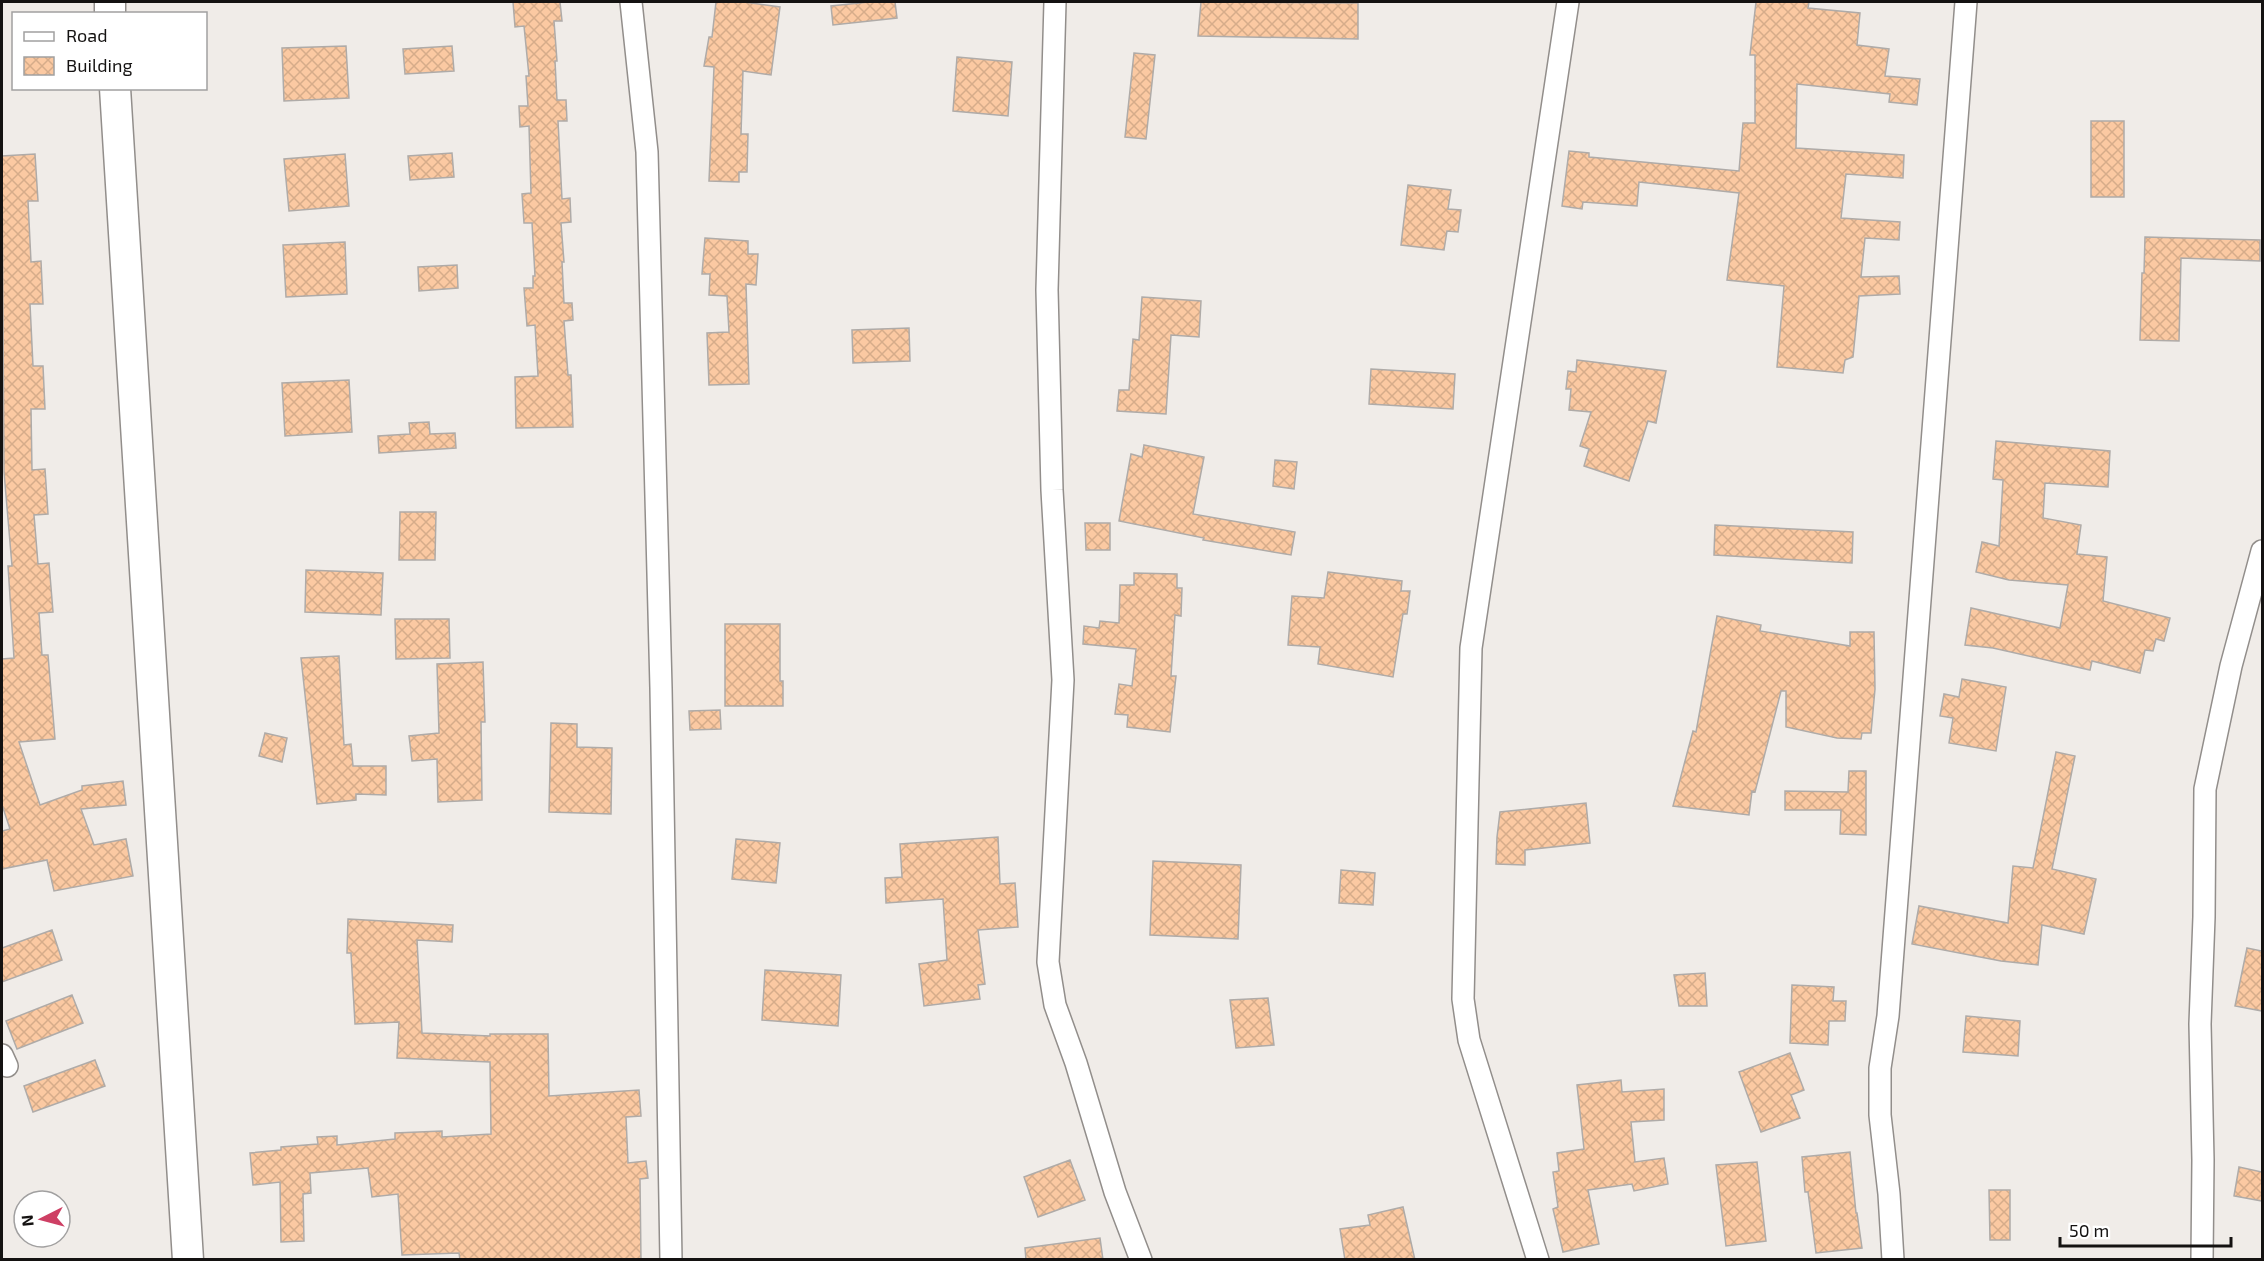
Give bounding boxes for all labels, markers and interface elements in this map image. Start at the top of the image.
legend [12,12,207,90]
text: Road [66,24,107,46]
text: Building [66,54,133,76]
north arrow [12,1189,72,1249]
scale bar [2060,1210,2231,1248]
text: N [17,1214,37,1227]
text: 50 m [2069,1219,2109,1241]

